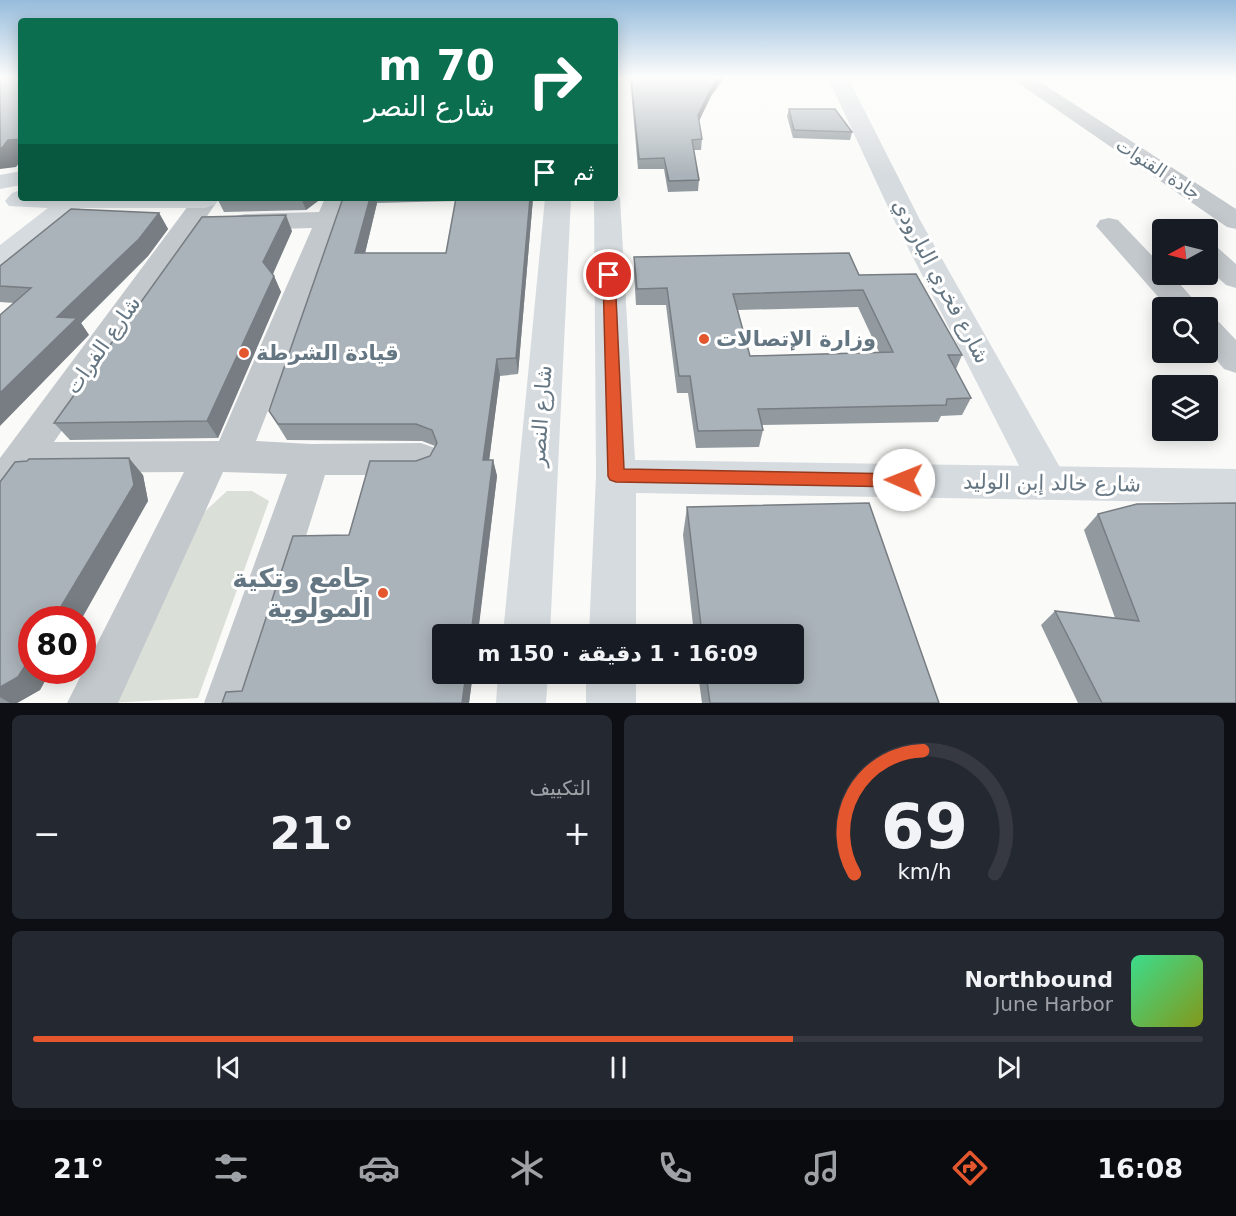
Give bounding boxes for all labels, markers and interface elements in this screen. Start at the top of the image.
text: 70 m [378,41,495,90]
icon: right [516,42,594,120]
text: شارع النصر [364,91,495,122]
street label: جادة القنوات [1112,134,1204,204]
icon: arrive [528,156,561,189]
text: ثم [573,160,594,185]
street label: شارع فخري البارودي [888,195,994,367]
north arrow [1152,219,1218,285]
map controls [1152,219,1218,441]
pin [583,249,634,300]
icon: arrive [592,258,625,291]
street label: شارع الفرات [61,292,145,398]
button: search [1152,297,1218,363]
place label: وزارة الإتصالات [716,327,876,351]
marker: وزارة الإتصالات [697,332,711,346]
place label: قيادة الشرطة [256,341,399,365]
marker: قيادة الشرطة [237,346,251,360]
street label: شارع النصر [525,364,557,469]
button: layers [1152,375,1218,441]
position arrow [872,448,936,512]
street label: شارع خالد إبن الوليد [963,469,1141,498]
place label: جامع وتكية المولوية [232,563,371,624]
marker: جامع وتكية المولوية [376,586,390,600]
speed limit sign: 80 [18,606,96,684]
text: 16:09 · 1 دقيقة · 150 m [478,641,758,666]
text: التكييف [529,776,591,800]
text: 69 [881,790,967,863]
text: 21° [269,807,355,860]
text: − [33,814,61,853]
text: + [563,814,591,853]
text: km/h [897,859,951,884]
text: Northbound [965,967,1113,992]
text: June Harbor [994,992,1113,1016]
icon: previous [212,1051,245,1084]
icon: pause [602,1051,635,1084]
icon: next [992,1051,1025,1084]
icon: filters [210,1147,252,1189]
icon: car [358,1147,400,1189]
icon: climate [506,1147,548,1189]
icon: phone [654,1147,696,1189]
icon: music [801,1147,843,1189]
icon: directions [949,1147,991,1189]
text: 21° [53,1153,104,1184]
text: 16:08 [1097,1153,1183,1184]

